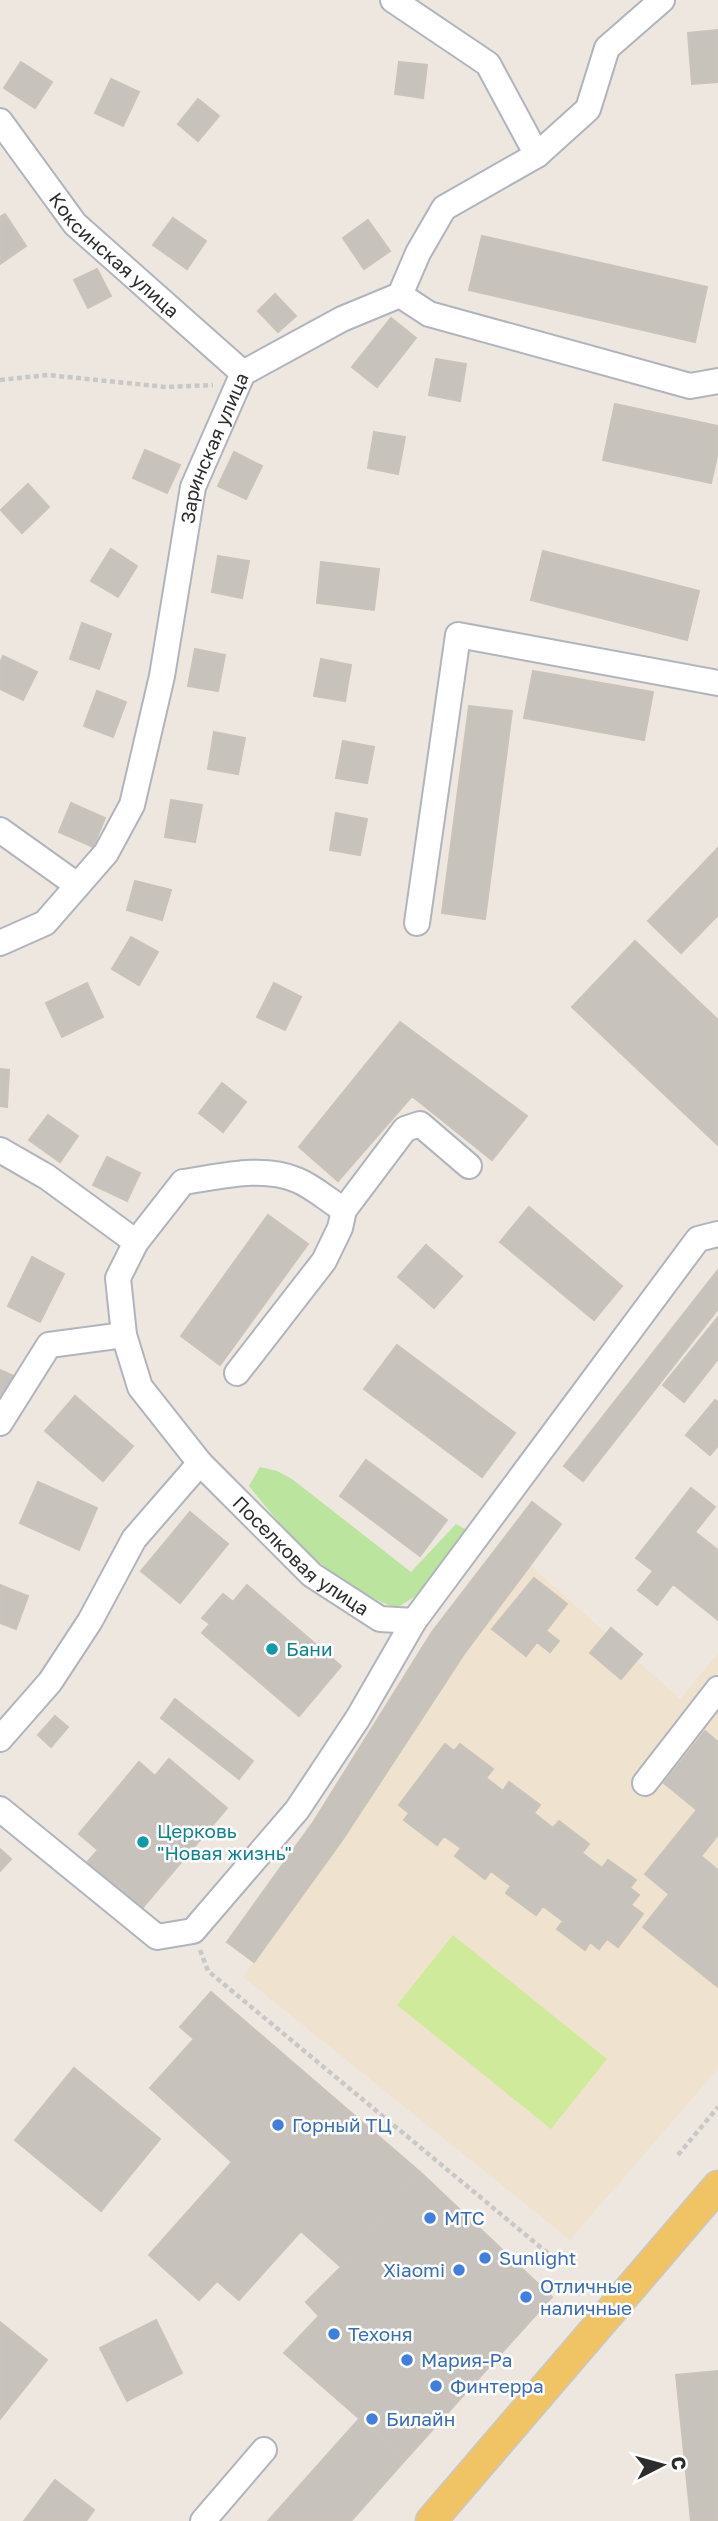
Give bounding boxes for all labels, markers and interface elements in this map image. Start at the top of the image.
street label: Коксинская улица [45,188,184,322]
street label: Заринская улица [175,369,253,525]
street label: Поселковая улица [228,1491,374,1620]
place label: Бани [286,1637,333,1660]
marker: Бани [264,1641,280,1657]
place label: Церковь "Новая жизнь" [157,1819,292,1864]
marker: Церковь "Новая жизнь" [135,1834,151,1850]
place label: Горный ТЦ [292,2113,392,2136]
marker: Горный ТЦ [270,2117,286,2133]
place label: МТС [444,2206,485,2229]
marker: МТС [422,2210,438,2226]
place label: Sunlight [499,2246,576,2269]
marker: Sunlight [477,2250,493,2266]
place label: Xiaomi [383,2258,445,2281]
marker: Xiaomi [451,2262,467,2278]
place label: Отличные наличные [540,2274,632,2319]
marker: Отличные наличные [518,2289,534,2305]
place label: Техоня [348,2322,413,2345]
marker: Техоня [326,2326,342,2342]
place label: Мария-Ра [421,2348,513,2371]
marker: Мария-Ра [399,2352,415,2368]
place label: Финтерра [450,2374,544,2397]
marker: Финтерра [428,2378,444,2394]
place label: Билайн [386,2407,455,2430]
marker: Билайн [364,2411,380,2427]
north arrow [627,2430,697,2500]
text: С [667,2455,692,2471]

